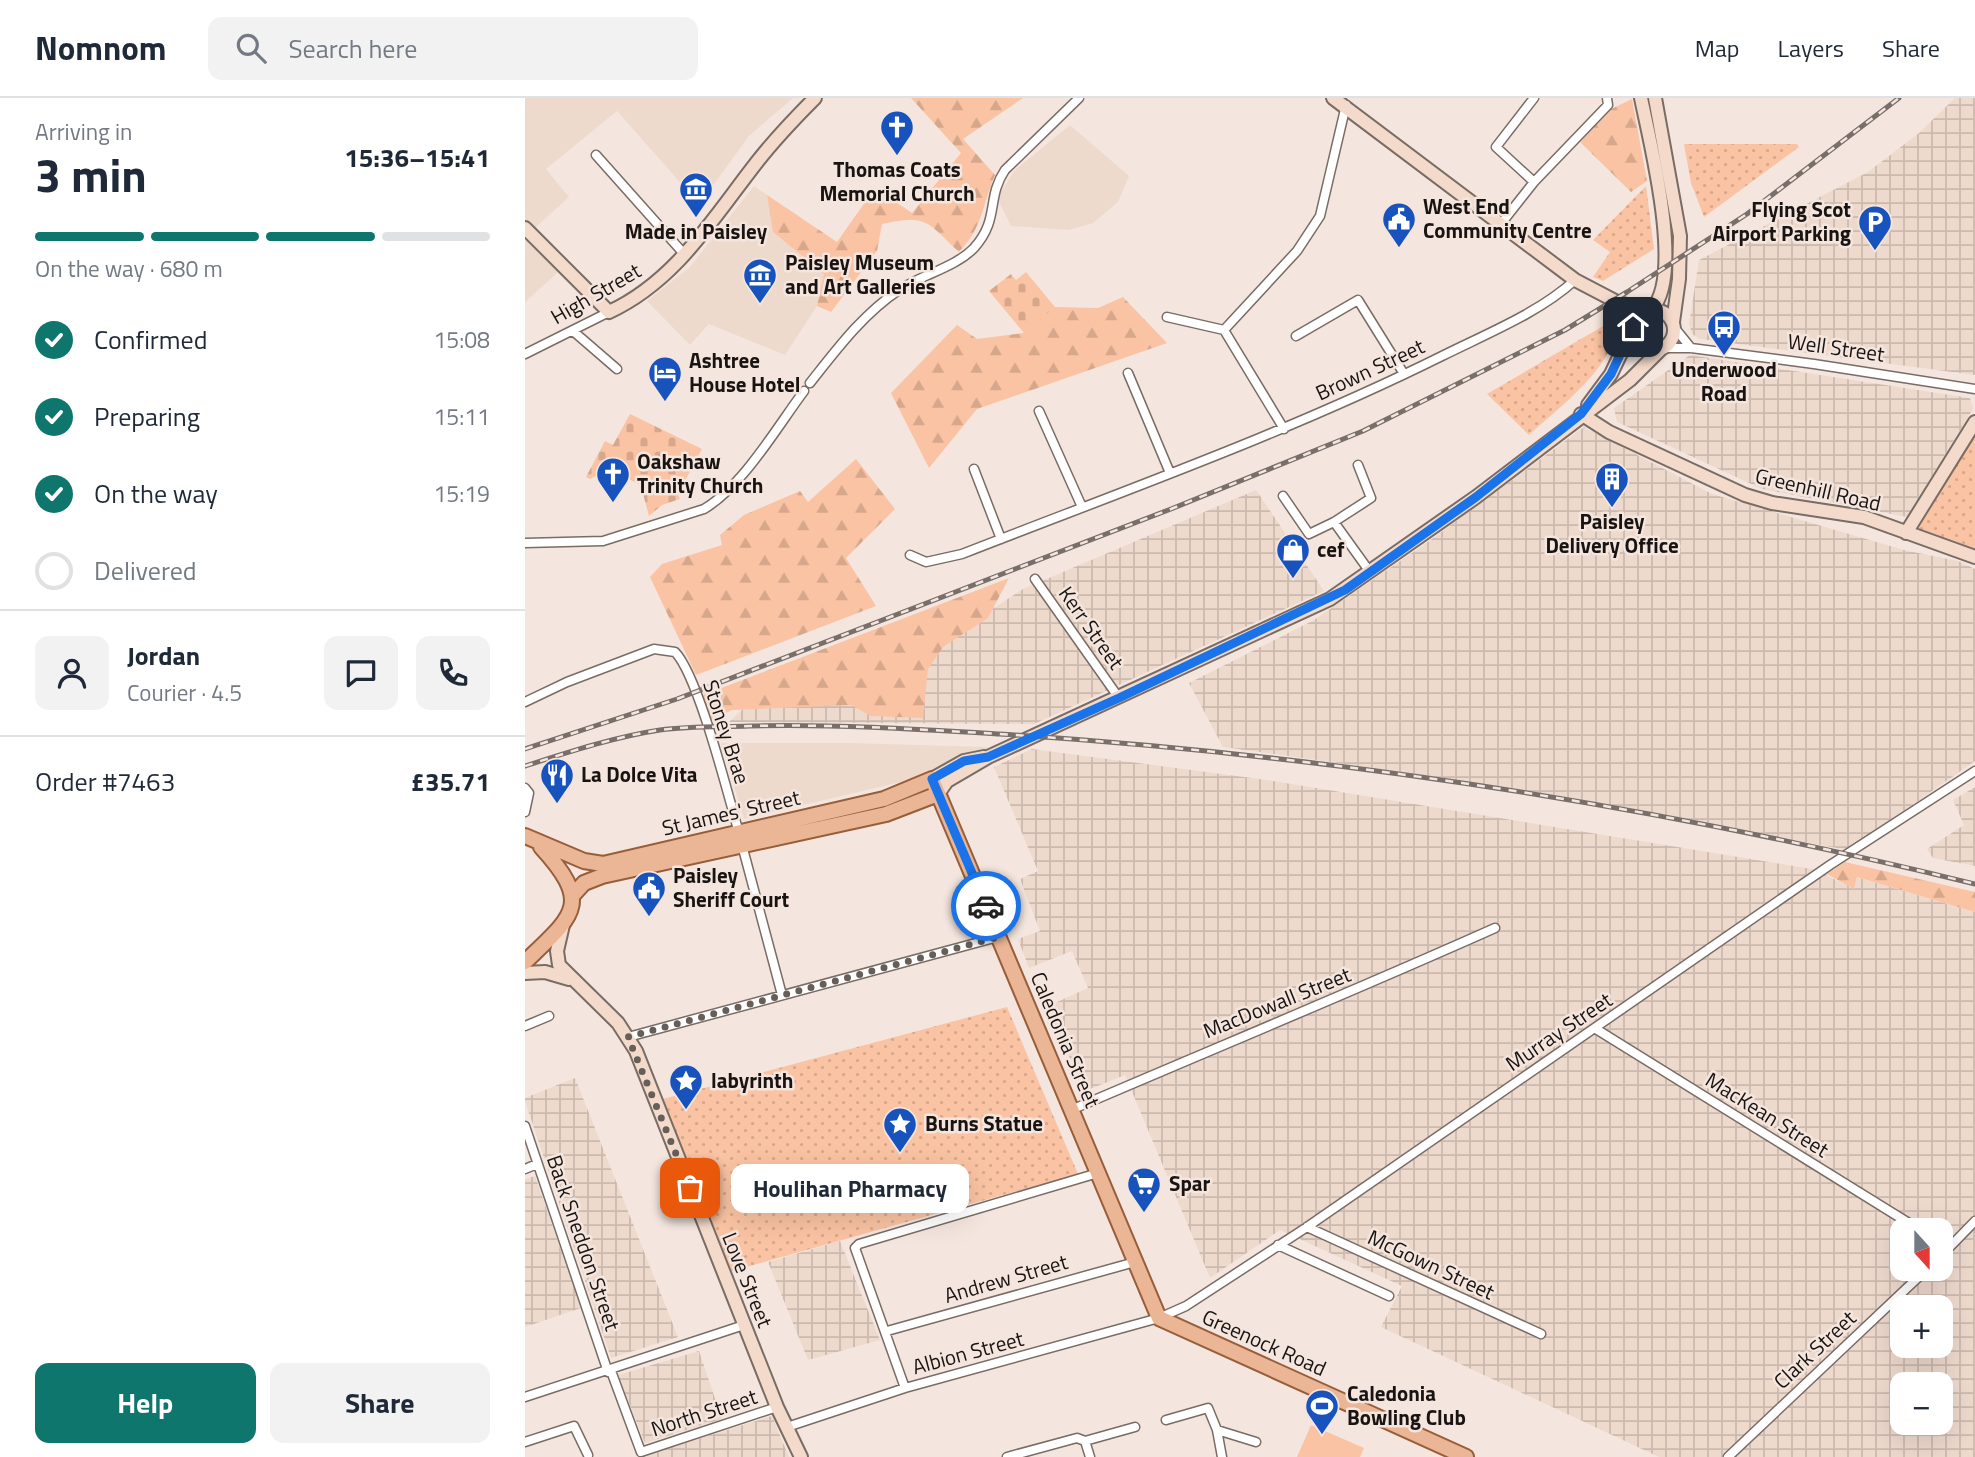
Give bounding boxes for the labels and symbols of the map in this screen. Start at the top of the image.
church icon: Thomas Coats Memorial Church [878,108,916,157]
place label: Thomas Coats Memorial Church [819,153,975,209]
museum icon: Made in Paisley [677,170,715,219]
place label: West End Community Centre [1423,190,1592,246]
place label: Flying Scot Airport Parking [1713,193,1851,249]
public building icon: West End Community Centre [1380,200,1418,249]
parking icon: Flying Scot Airport Parking [1856,203,1894,252]
place label: Made in Paisley [625,215,768,247]
place label: Paisley Museum and Art Galleries [785,246,936,302]
street label: High Street [544,254,647,332]
museum icon: Paisley Museum and Art Galleries [741,256,779,305]
pin [1603,297,1663,357]
bus stop icon: Underwood Road [1705,308,1743,357]
street label: Well Street [1786,324,1887,370]
street label: Brown Street [1310,330,1430,408]
place label: Ashtree House Hotel [689,344,800,400]
place label: Underwood Road [1671,353,1777,409]
hotel icon: Ashtree House Hotel [646,354,684,403]
place label: Oakshaw Trinity Church [637,445,763,501]
church icon: Oakshaw Trinity Church [594,455,632,504]
street label: Greenhill Road [1752,459,1884,519]
building icon: Paisley Delivery Office [1593,460,1631,509]
place label: Paisley Delivery Office [1545,505,1679,561]
shop icon: cef [1274,531,1312,580]
place label: cef [1317,533,1345,565]
street label: Kerr Street [1051,579,1133,676]
street label: Stoney Brae [695,676,759,788]
restaurant icon: La Dolce Vita [538,756,576,805]
place label: La Dolce Vita [581,758,698,790]
street label: St James' Street [659,780,804,843]
place label: Paisley Sheriff Court [673,859,789,915]
public building icon: Paisley Sheriff Court [630,869,668,918]
courier [951,871,1021,941]
street label: MacDowall Street [1198,958,1356,1046]
street label: Caledonia Street [1023,967,1109,1113]
street label: Murray Street [1499,983,1619,1079]
place icon: labyrinth [667,1062,705,1111]
street label: MacKean Street [1700,1063,1836,1165]
place label: labyrinth [711,1064,793,1096]
place icon: Burns Statue [881,1105,919,1154]
place label: Burns Statue [925,1107,1043,1139]
street label: Back Sneddon Street [539,1151,629,1335]
pin [660,1158,720,1218]
callout: Houlihan Pharmacy [732,1164,970,1212]
supermarket icon: Spar [1125,1165,1163,1214]
place label: Spar [1169,1167,1211,1199]
north arrow [1890,1218,1953,1281]
street label: McGown Street [1363,1221,1501,1308]
street label: Love Street [714,1227,782,1333]
street label: Andrew Street [940,1245,1072,1311]
street label: Greenock Road [1197,1300,1332,1384]
street label: Clark Street [1766,1302,1863,1396]
street label: Albion Street [908,1322,1028,1382]
place label: Caledonia Bowling Club [1347,1377,1466,1433]
street label: North Street [647,1380,761,1444]
sports icon: Caledonia Bowling Club [1303,1387,1341,1436]

